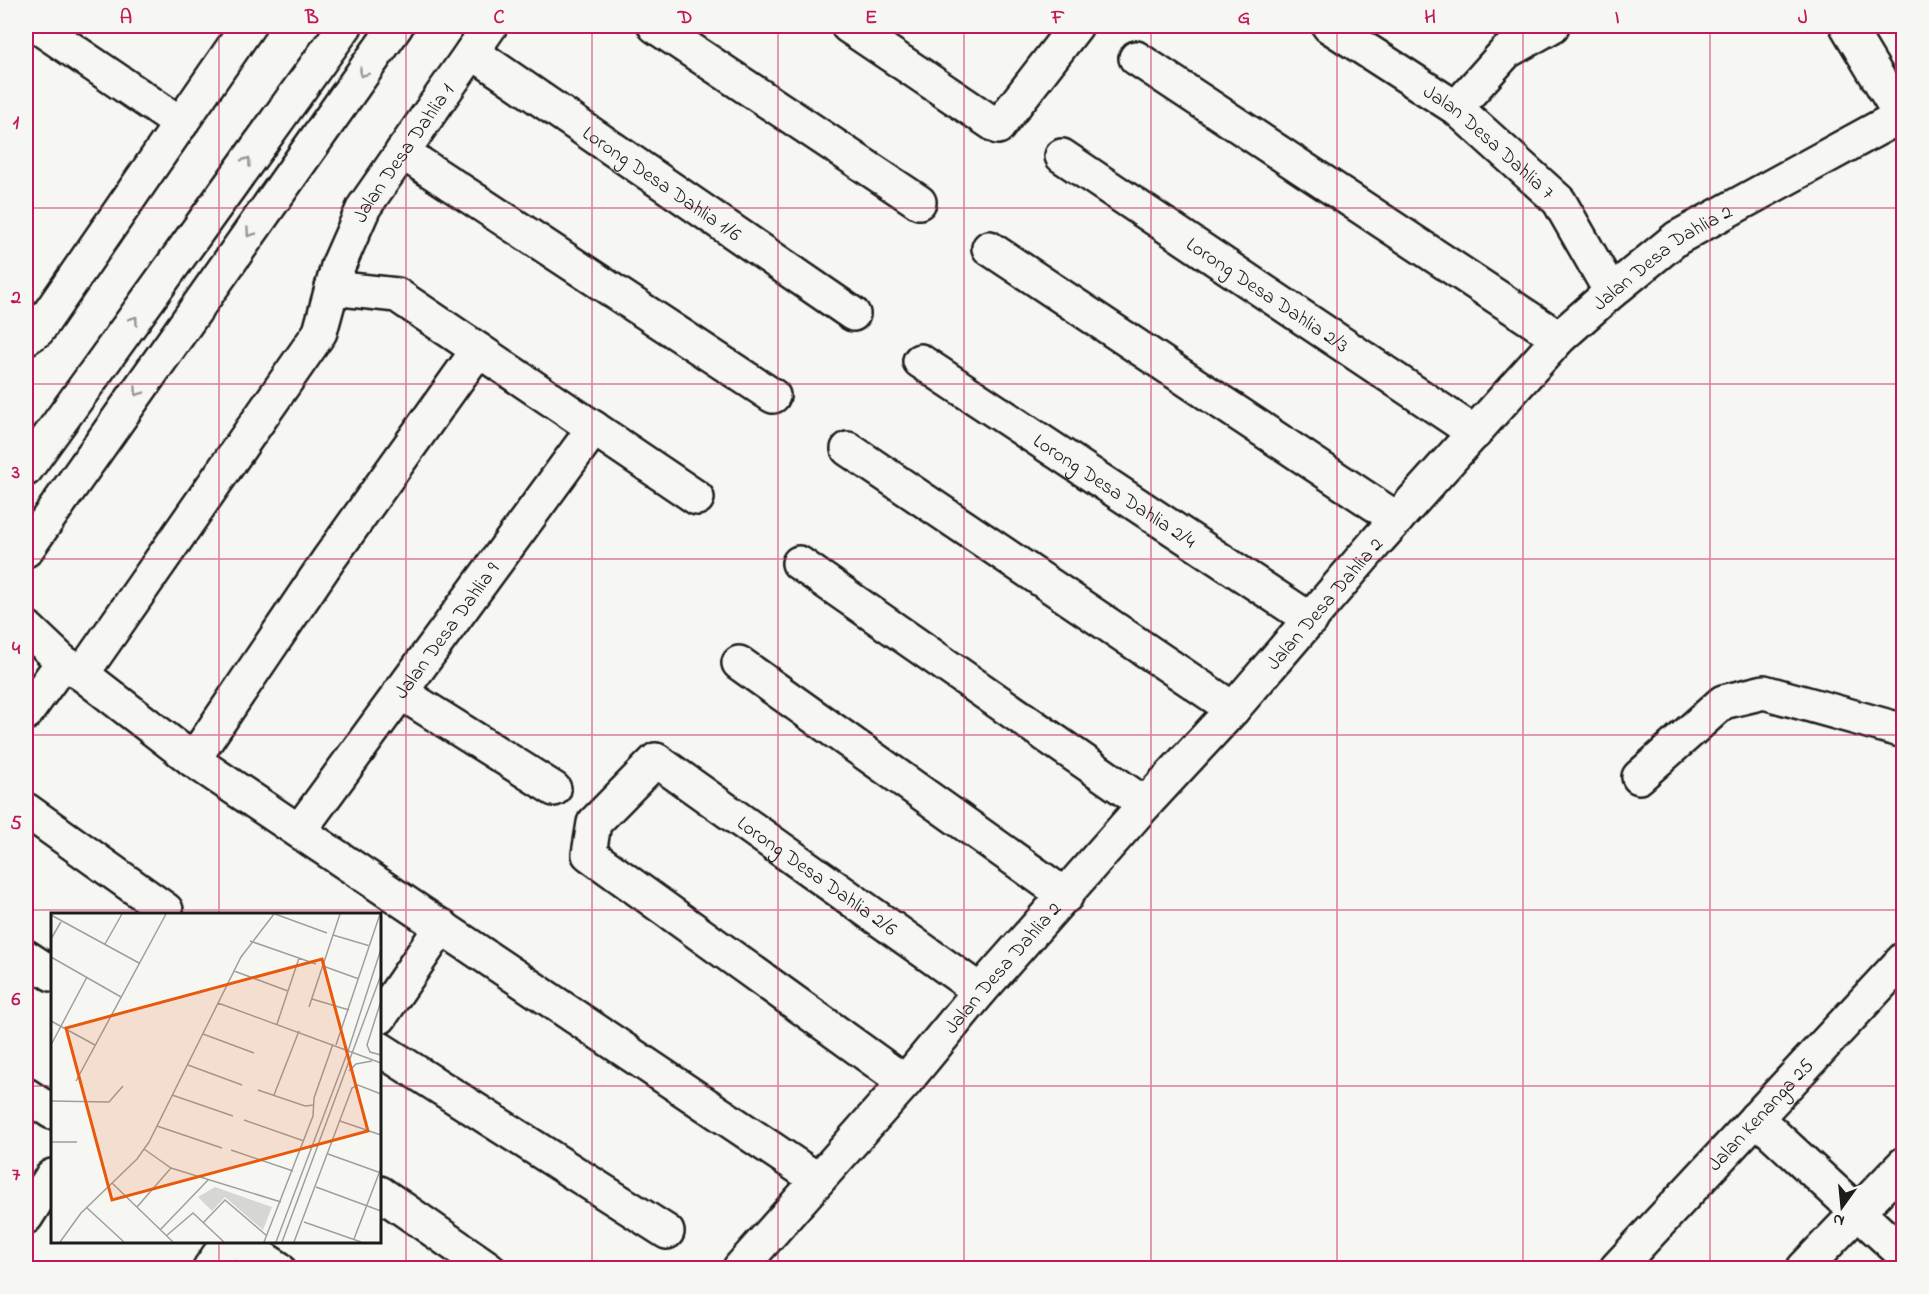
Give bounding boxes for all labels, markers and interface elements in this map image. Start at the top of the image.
text: A [120,4,132,33]
text: B [304,4,319,33]
text: C [494,4,505,33]
text: D [677,4,692,33]
text: E [865,4,877,33]
text: F [1051,4,1065,33]
text: G [1238,4,1251,33]
text: H [1424,4,1436,33]
text: I [1615,4,1620,33]
text: J [1798,4,1808,33]
one-way arrow [359,67,370,78]
street label: Jalan Desa Dahlia 7 [1417,78,1560,207]
street label: Jalan Desa Dahlia 1 [347,79,463,228]
text: 1 [13,109,20,138]
street label: Lorong Desa Dahlia 1/6 [576,120,746,250]
one-way arrow [240,157,251,168]
street label: Jalan Desa Dahlia 2 [1587,198,1738,319]
one-way arrow [246,226,257,237]
street label: Lorong Desa Dahlia 2/3 [1180,231,1354,361]
text: 2 [10,284,21,313]
one-way arrow [127,315,138,326]
one-way arrow [134,385,145,396]
street label: Lorong Desa Dahlia 2/4 [1026,428,1201,557]
text: 3 [11,459,20,488]
street label: Jalan Desa Dahlia 2 [1260,532,1391,678]
street label: Jalan Desa Dahlia 9 [388,557,508,706]
text: 4 [12,635,21,664]
text: 5 [10,810,22,839]
street label: Lorong Desa Dahlia 2/6 [730,810,902,945]
street label: Jalan Desa Dahlia 2 [938,896,1070,1041]
inset map [51,913,381,1243]
text: 6 [12,986,21,1015]
street label: Jalan Kenanga 25 [1702,1053,1822,1179]
text: 7 [12,1161,21,1190]
north arrow [1812,1177,1872,1237]
text: N [1830,1207,1847,1233]

